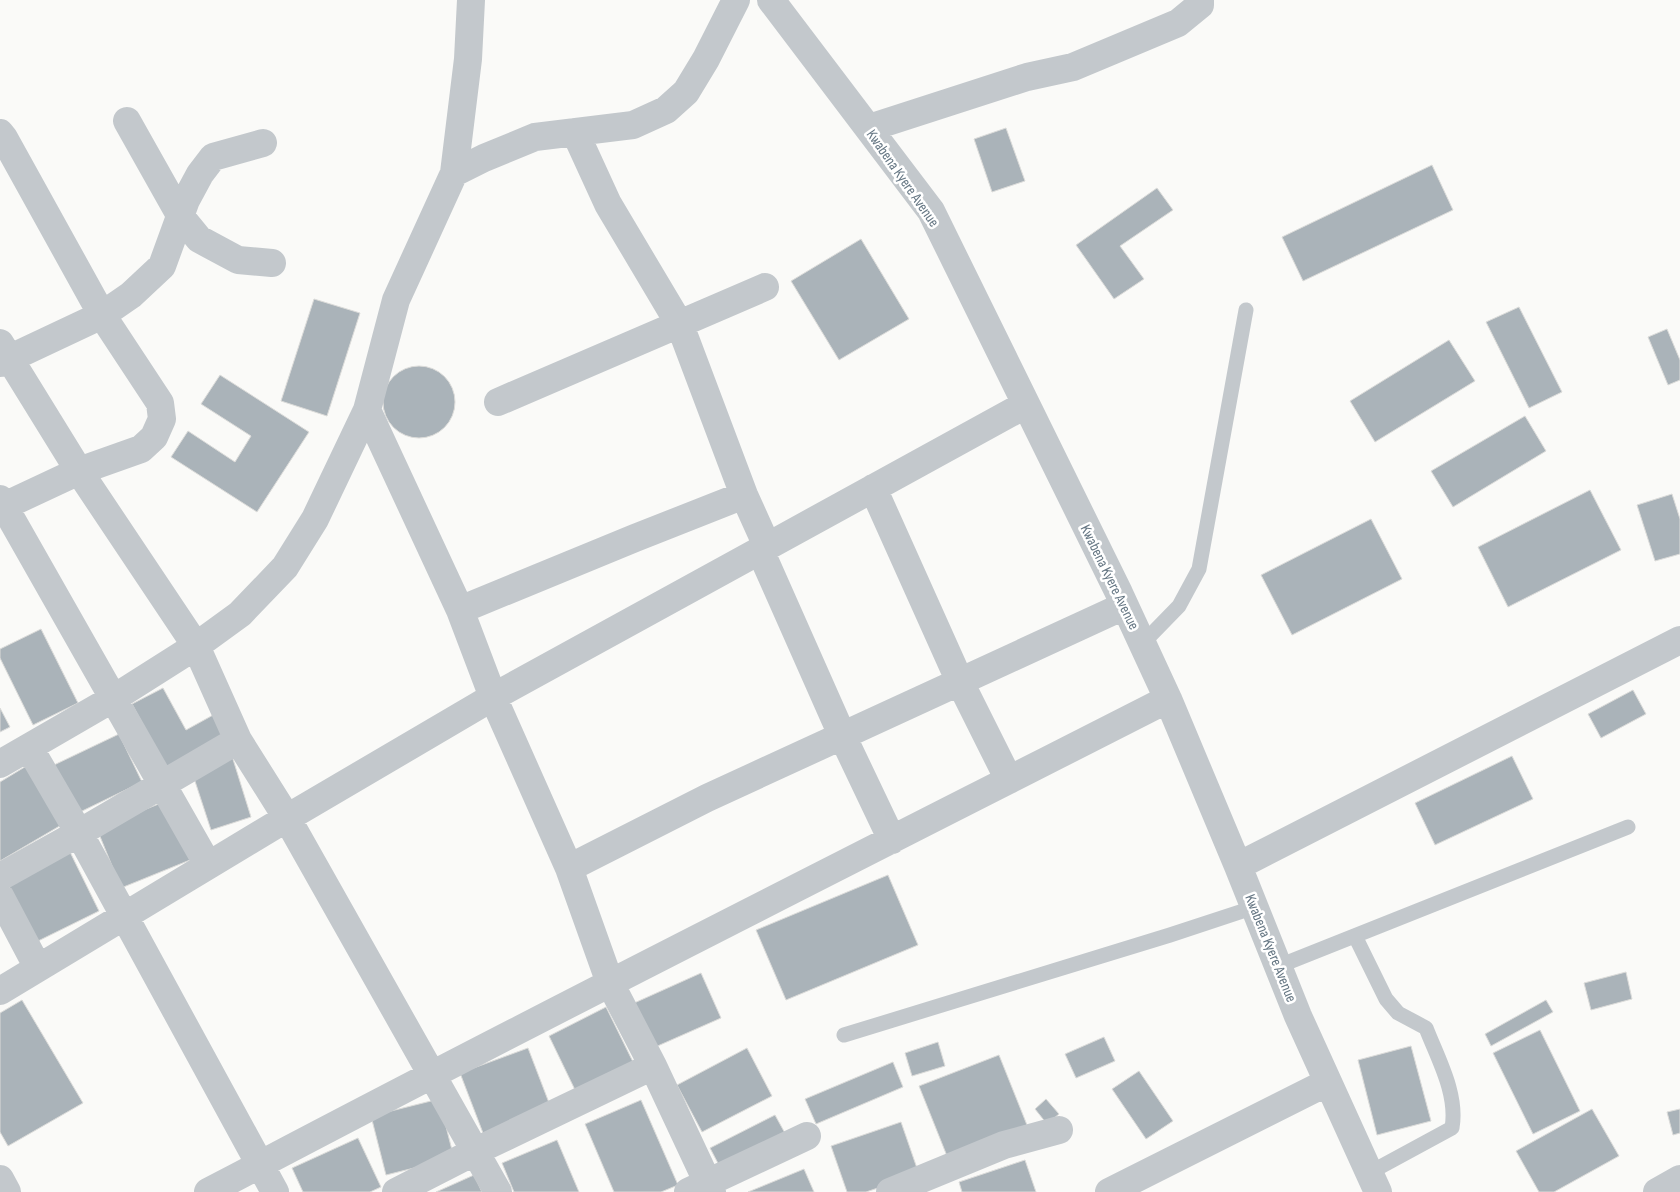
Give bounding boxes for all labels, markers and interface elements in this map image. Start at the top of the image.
street label: Kwabena Kyere Avenue [862,126,943,231]
street label: Kwabena Kyere Avenue [1076,522,1143,633]
street label: Kwabena Kyere Avenue [1240,891,1301,1005]

